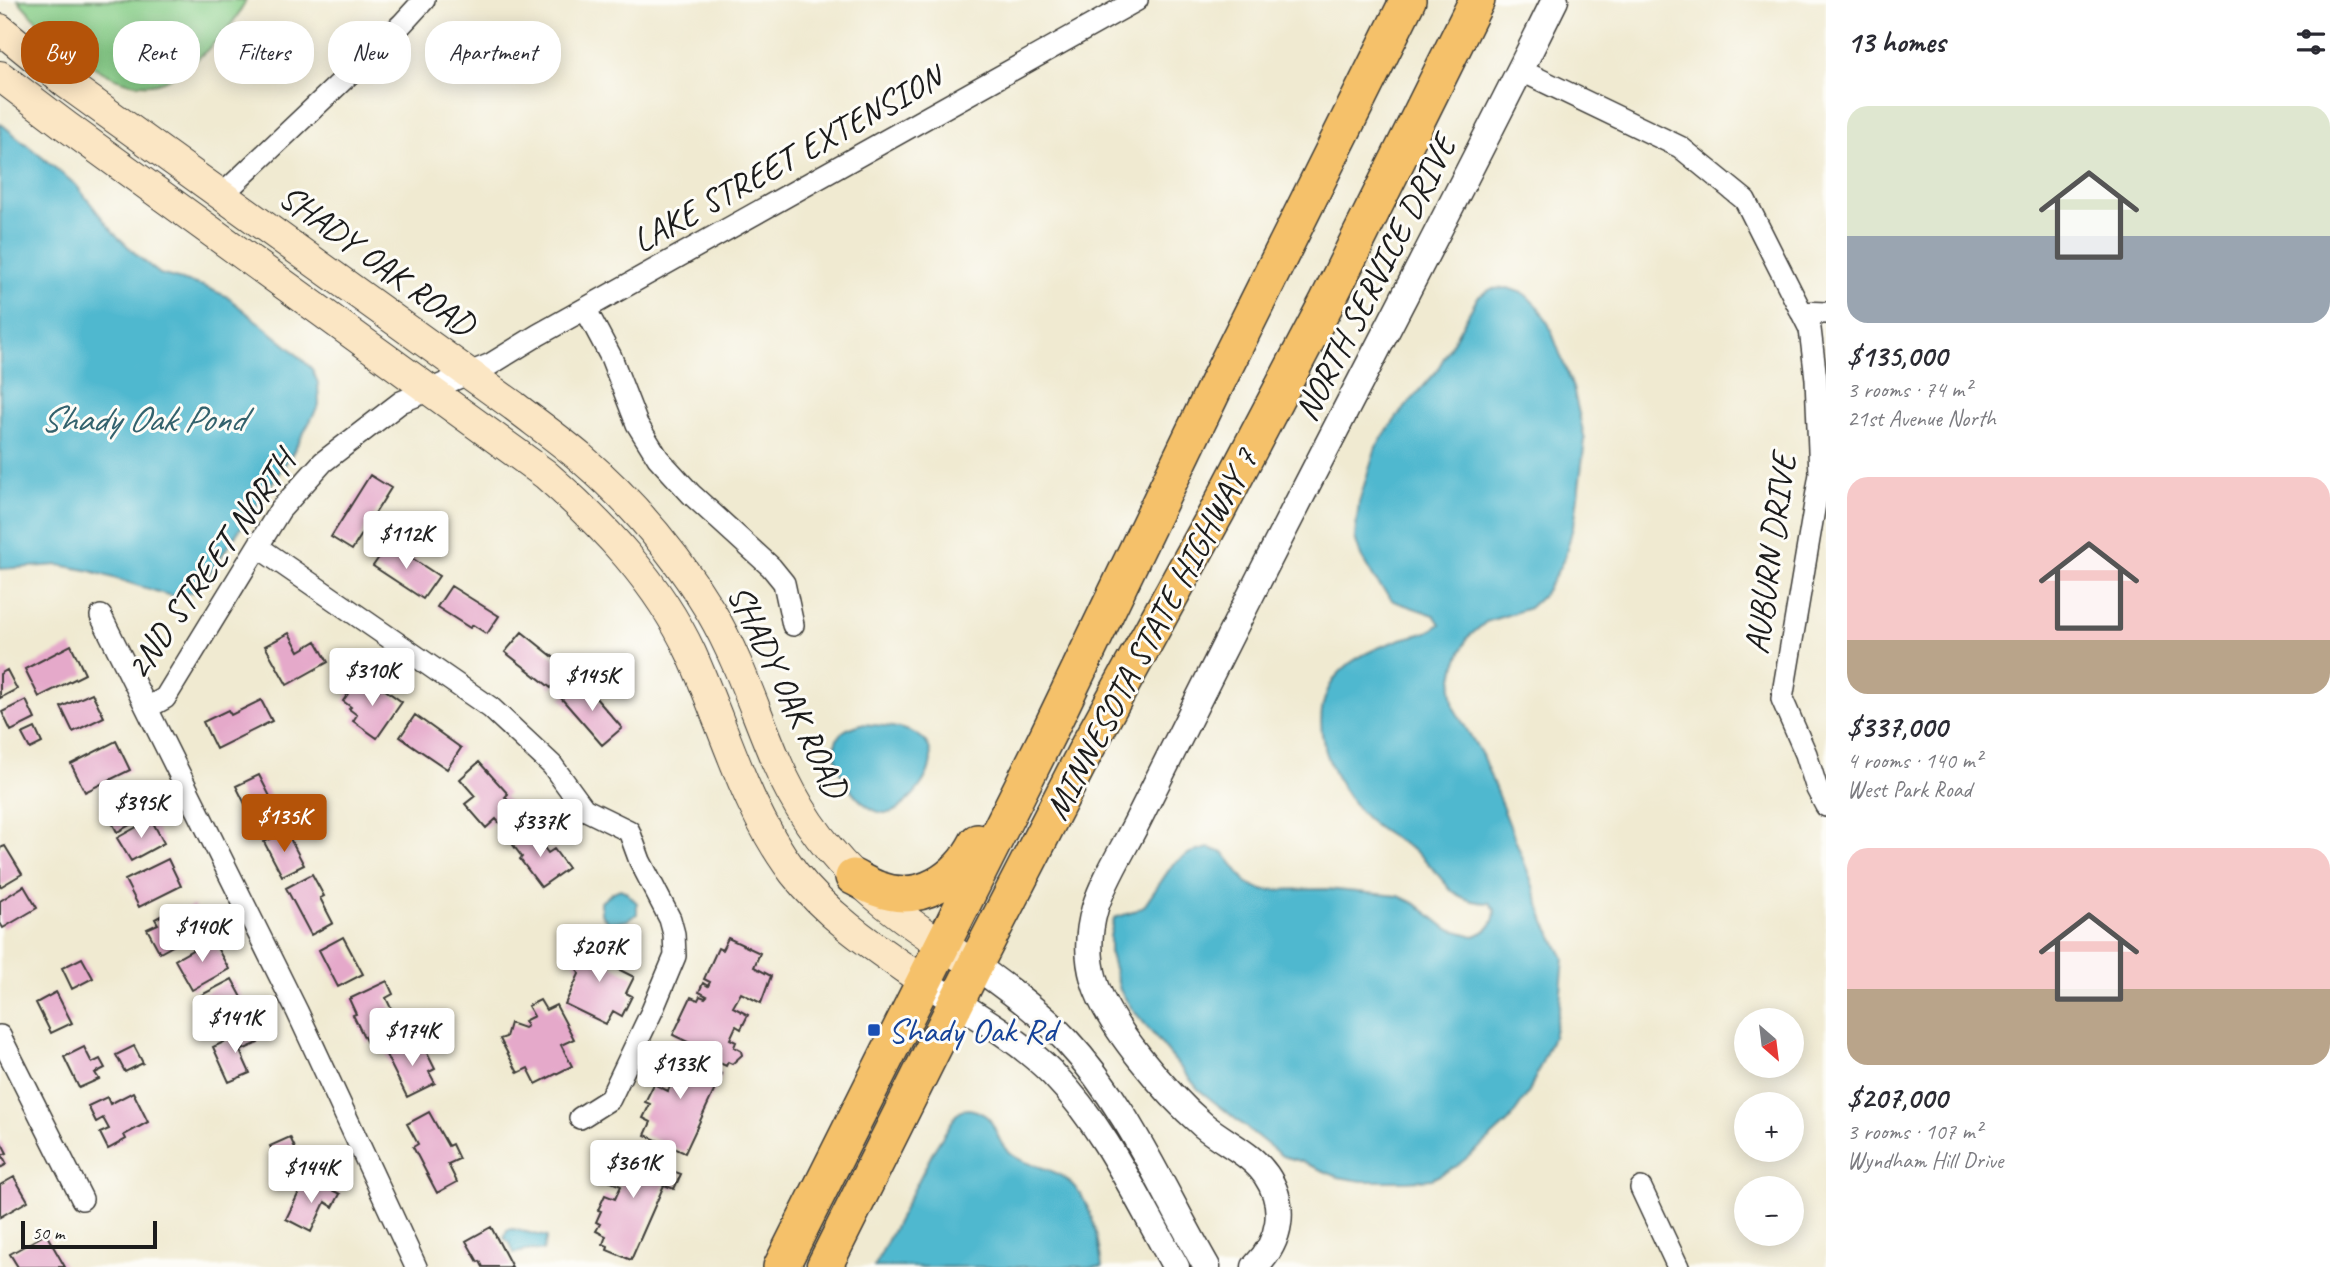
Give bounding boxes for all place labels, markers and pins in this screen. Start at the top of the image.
pin: $112K [357,512,455,571]
pin: $310K [323,648,421,708]
pin: $145K [543,654,641,713]
pin: $395K [92,780,190,840]
pin: $135K [235,794,333,854]
pin: $337K [491,800,589,859]
pin: $140K [153,904,251,964]
pin: $207K [550,925,648,984]
pin: $141K [186,996,284,1055]
place label: Shady Oak Rd [888,1008,1061,1053]
pin: $174K [363,1009,461,1068]
marker: Shady Oak Rd [866,1022,882,1038]
pin: $133K [631,1042,729,1101]
pin: $361K [584,1140,682,1200]
pin: $144K [262,1146,360,1205]

